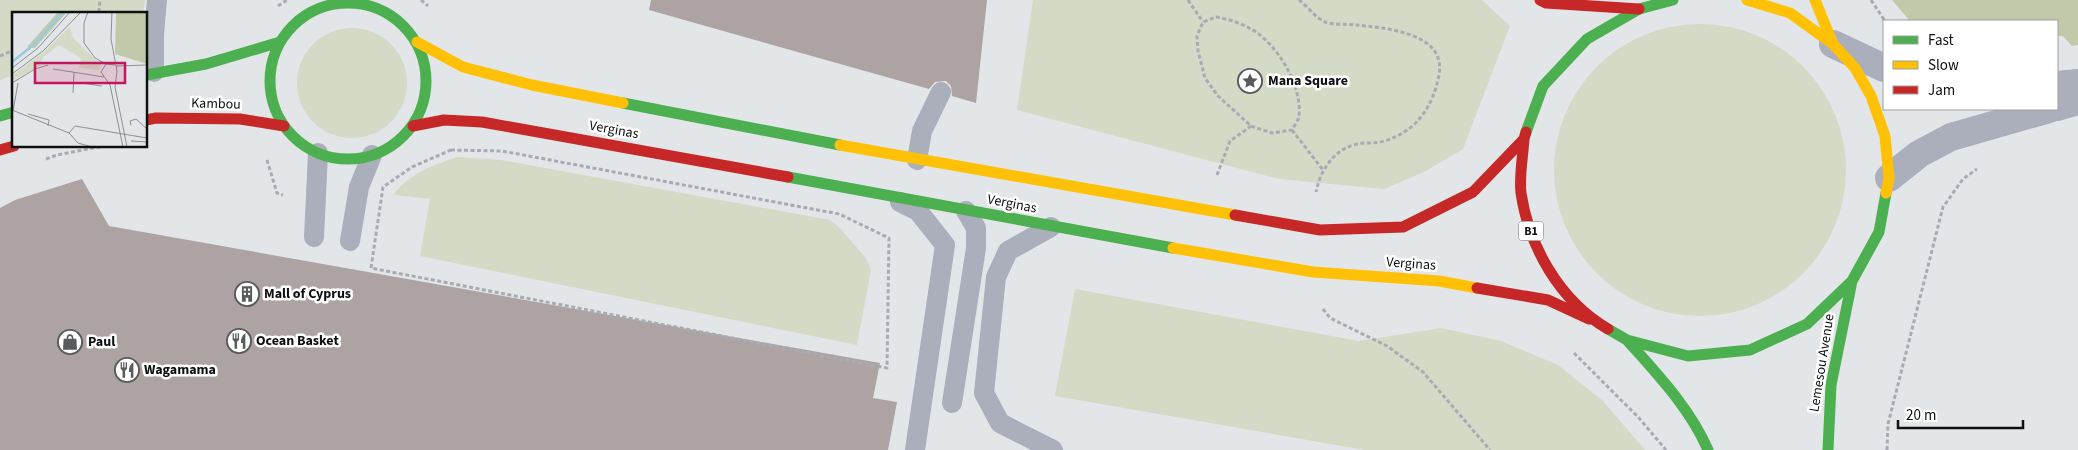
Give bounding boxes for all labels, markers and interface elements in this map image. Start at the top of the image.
inset map [12,12,148,148]
legend [1883,20,2058,110]
text: Fast [1928,30,1954,51]
text: Slow [1928,55,1959,76]
place icon: Mana Square [1237,68,1263,94]
place label: Mana Square [1268,71,1348,91]
text: Jam [1928,80,1955,101]
street label: Kambou [191,93,241,115]
street label: Verginas [588,116,640,144]
street label: Verginas [986,189,1038,219]
road number: B1 [1518,222,1544,240]
street label: Verginas [1385,252,1437,276]
building icon: Mall of Cyprus [234,281,260,307]
place label: Mall of Cyprus [264,284,351,304]
street label: Lemesou Avenue [1804,312,1840,414]
restaurant icon: Ocean Basket [226,328,252,354]
shop icon: Paul [57,329,83,355]
place label: Ocean Basket [256,331,339,351]
place label: Paul [88,332,115,352]
restaurant icon: Wagamama [114,357,140,383]
place label: Wagamama [144,360,216,380]
scale bar [1898,398,2023,430]
text: 20 m [1906,405,1936,426]

